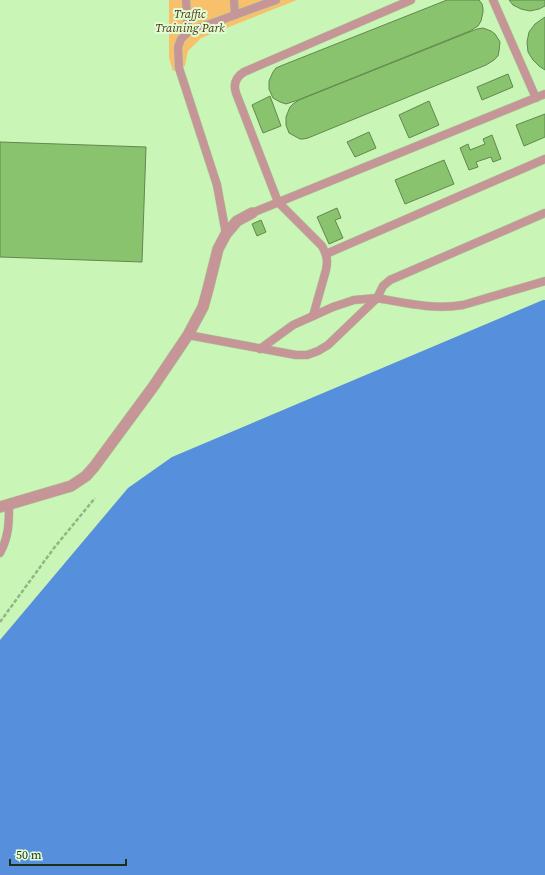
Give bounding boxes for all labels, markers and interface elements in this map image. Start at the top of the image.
park label: Traffic Training Park [155,6,225,36]
scale bar [10,841,126,867]
text: 50 m [16,847,42,863]

